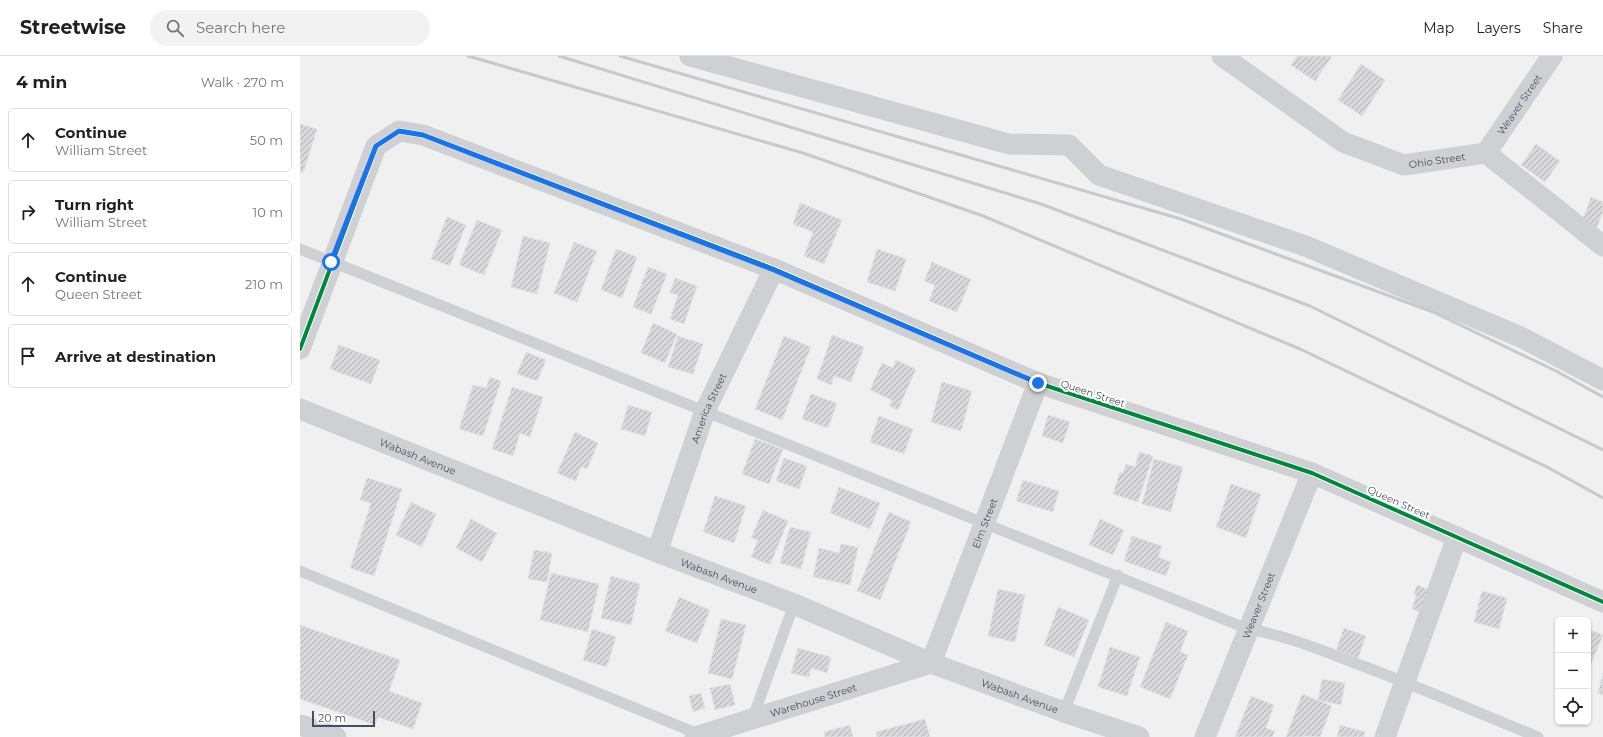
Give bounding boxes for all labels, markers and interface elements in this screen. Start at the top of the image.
search box [150,10,430,46]
text: Streetwise [20,16,126,39]
icon: search [164,17,186,39]
text: Search here [196,18,285,37]
text: Map [1423,19,1454,37]
text: Layers [1476,19,1521,37]
text: Share [1543,19,1583,37]
text: 4 min [16,72,67,92]
street label: Weaver Street [1494,72,1545,137]
text: Walk · 270 m [201,74,284,90]
text: Continue [55,123,127,142]
icon: ahead [17,129,39,151]
text: 50 m [250,132,283,148]
text: William Street [55,142,147,158]
street label: Ohio Street [1408,150,1466,171]
text: Turn right [55,195,134,214]
icon: right [17,201,39,223]
text: 10 m [253,204,283,220]
text: William Street [55,214,147,230]
route start [322,253,340,271]
text: Continue [55,267,127,286]
icon: ahead [17,273,39,295]
text: 210 m [245,276,283,292]
text: Queen Street [55,286,142,302]
icon: arrive [17,345,39,367]
text: Arrive at destination [55,347,216,366]
street label: America Street [689,371,729,445]
route end [1029,374,1047,392]
street label: Queen Street [1059,377,1127,410]
street label: Wabash Avenue [378,436,458,478]
street label: Queen Street [1366,483,1432,522]
street label: Elm Street [969,496,1000,550]
street label: Wabash Avenue [679,556,759,597]
street label: Weaver Street [1240,570,1278,641]
map controls [1555,617,1591,725]
button: + [1555,617,1591,653]
button: − [1555,653,1591,689]
street label: Wabash Avenue [979,676,1060,716]
street label: Warehouse Street [769,681,858,720]
button: locate [1555,689,1591,725]
scale bar [312,709,375,728]
text: 20 m [318,711,346,725]

